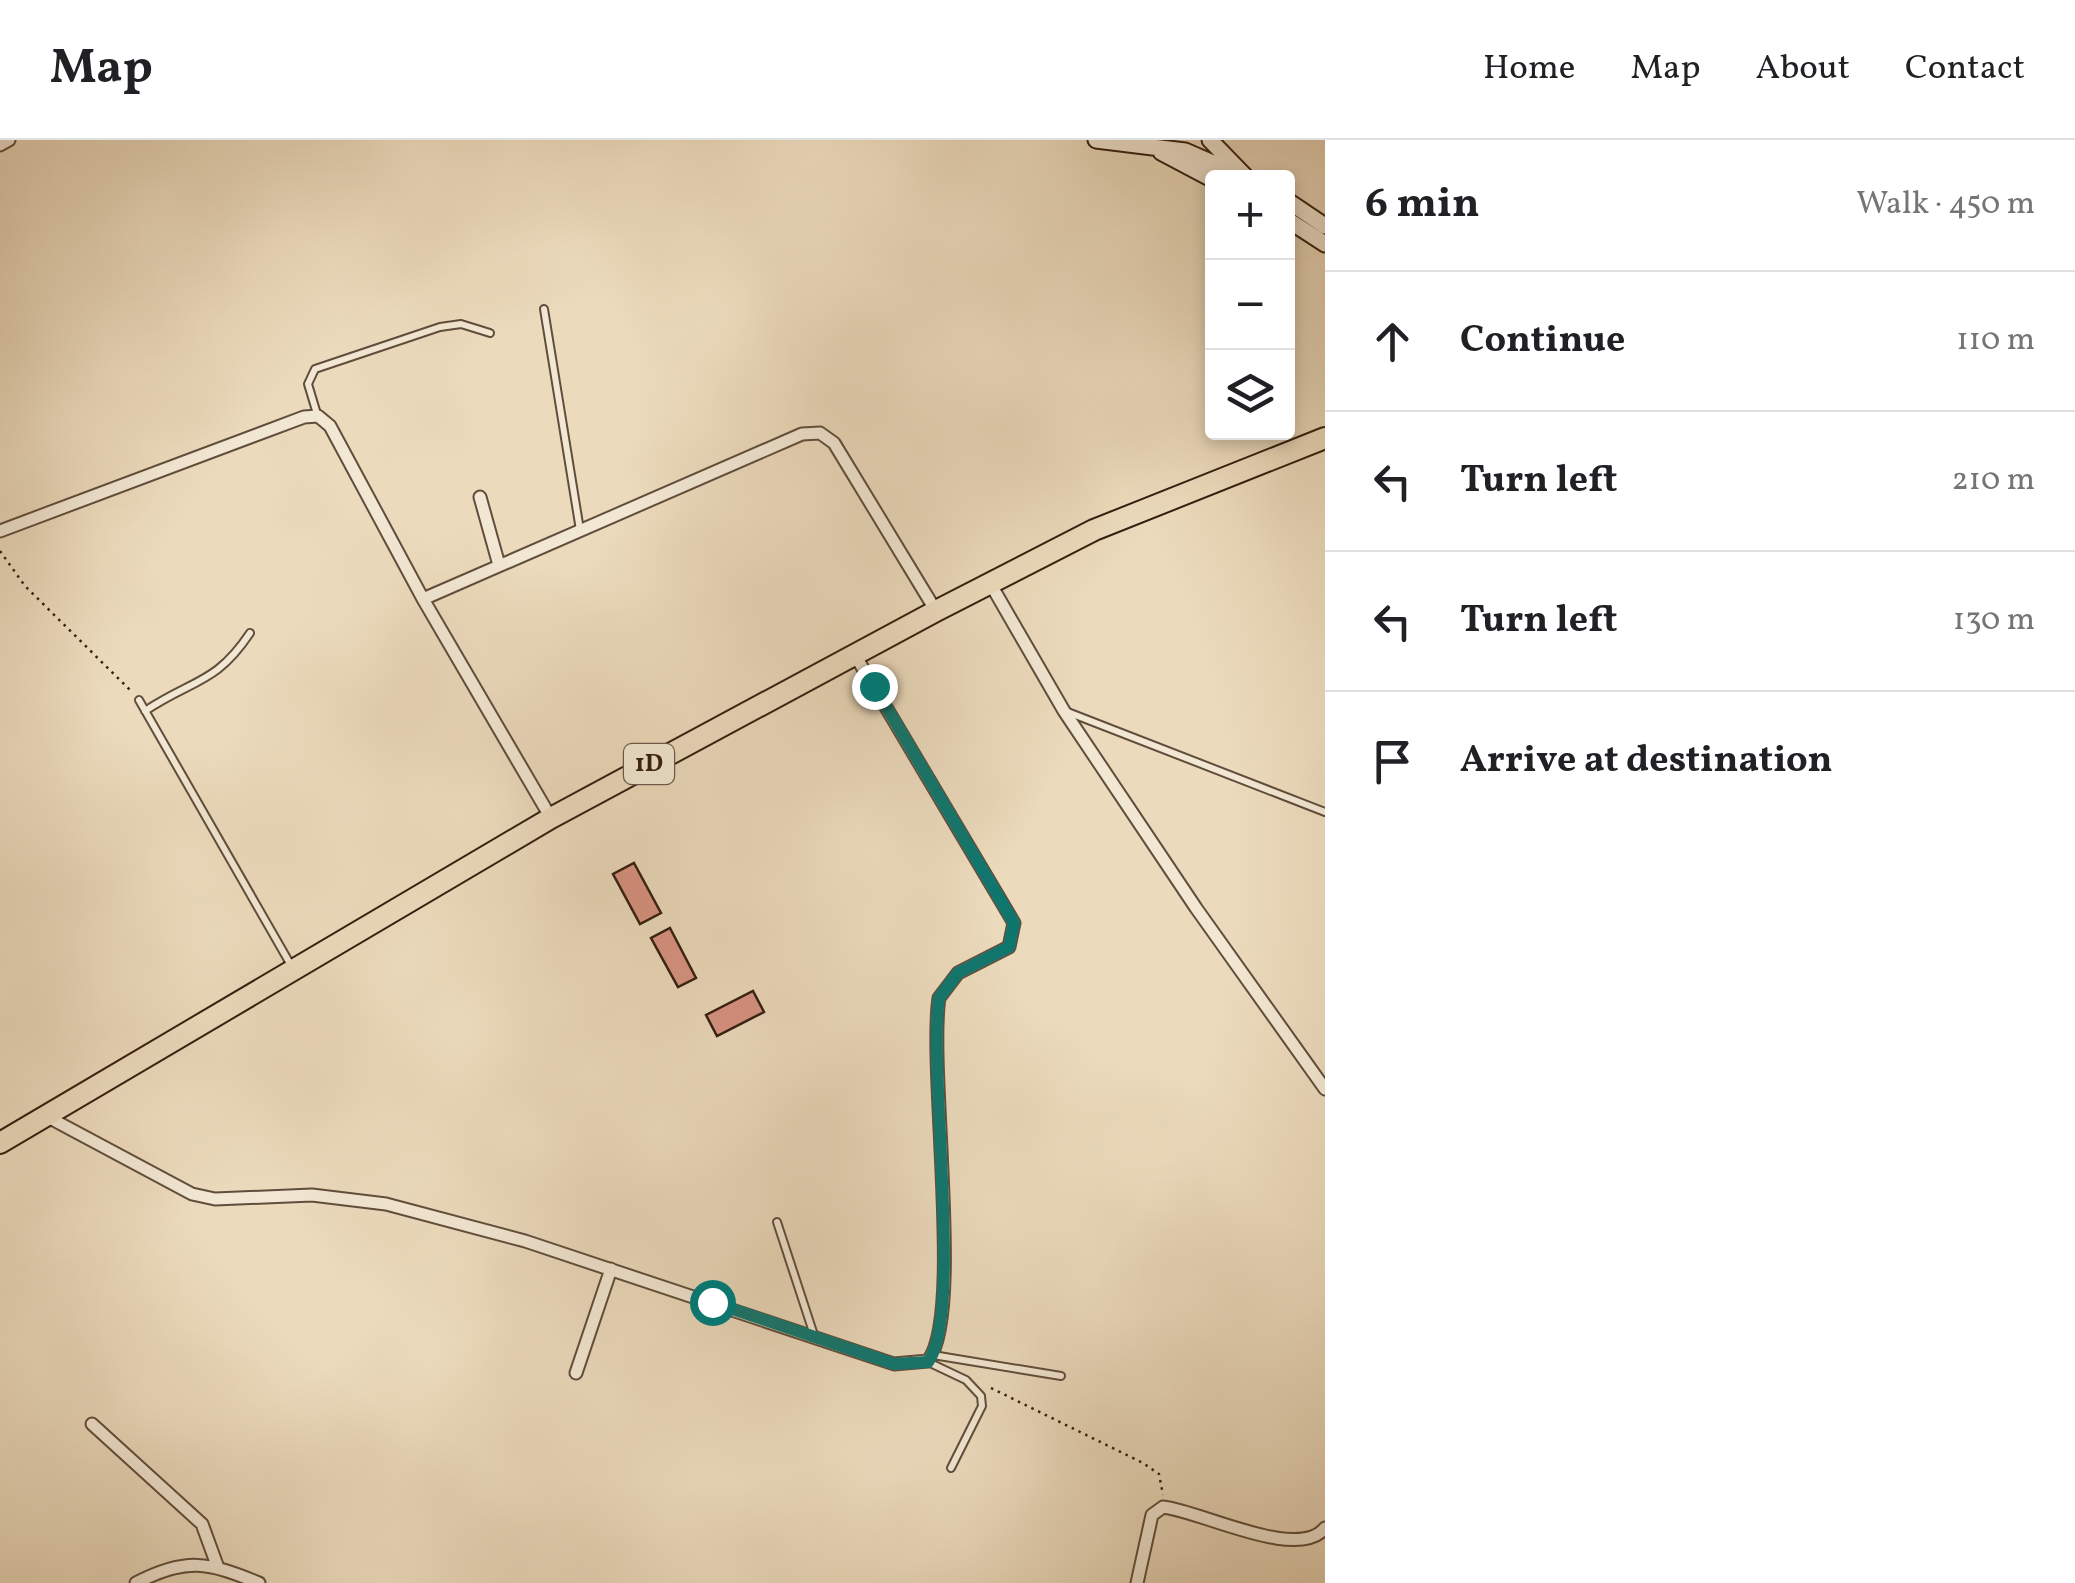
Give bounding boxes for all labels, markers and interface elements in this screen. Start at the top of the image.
text: Map [50,36,153,103]
text: Home [1483,45,1575,93]
text: Map [1630,45,1701,93]
text: About [1756,45,1850,93]
text: Contact [1905,45,2025,93]
map controls [1205,170,1295,440]
button: + [1205,170,1295,260]
text: 6 min [1365,176,1480,235]
text: Walk · 450 m [1856,183,2035,227]
button: − [1205,260,1295,350]
icon: ahead [1365,314,1420,369]
text: Continue [1460,315,1625,368]
text: 110 m [1956,319,2035,363]
button: layers [1205,350,1295,440]
icon: left [1365,454,1420,509]
text: Turn left [1460,455,1617,508]
text: 210 m [1951,459,2035,503]
icon: left [1365,594,1420,649]
text: Turn left [1460,595,1617,648]
text: 130 m [1953,599,2035,643]
route end [852,664,898,710]
icon: arrive [1365,734,1420,789]
text: Arrive at destination [1460,735,1833,788]
road number: 1D [624,744,674,784]
route start [690,1280,736,1326]

